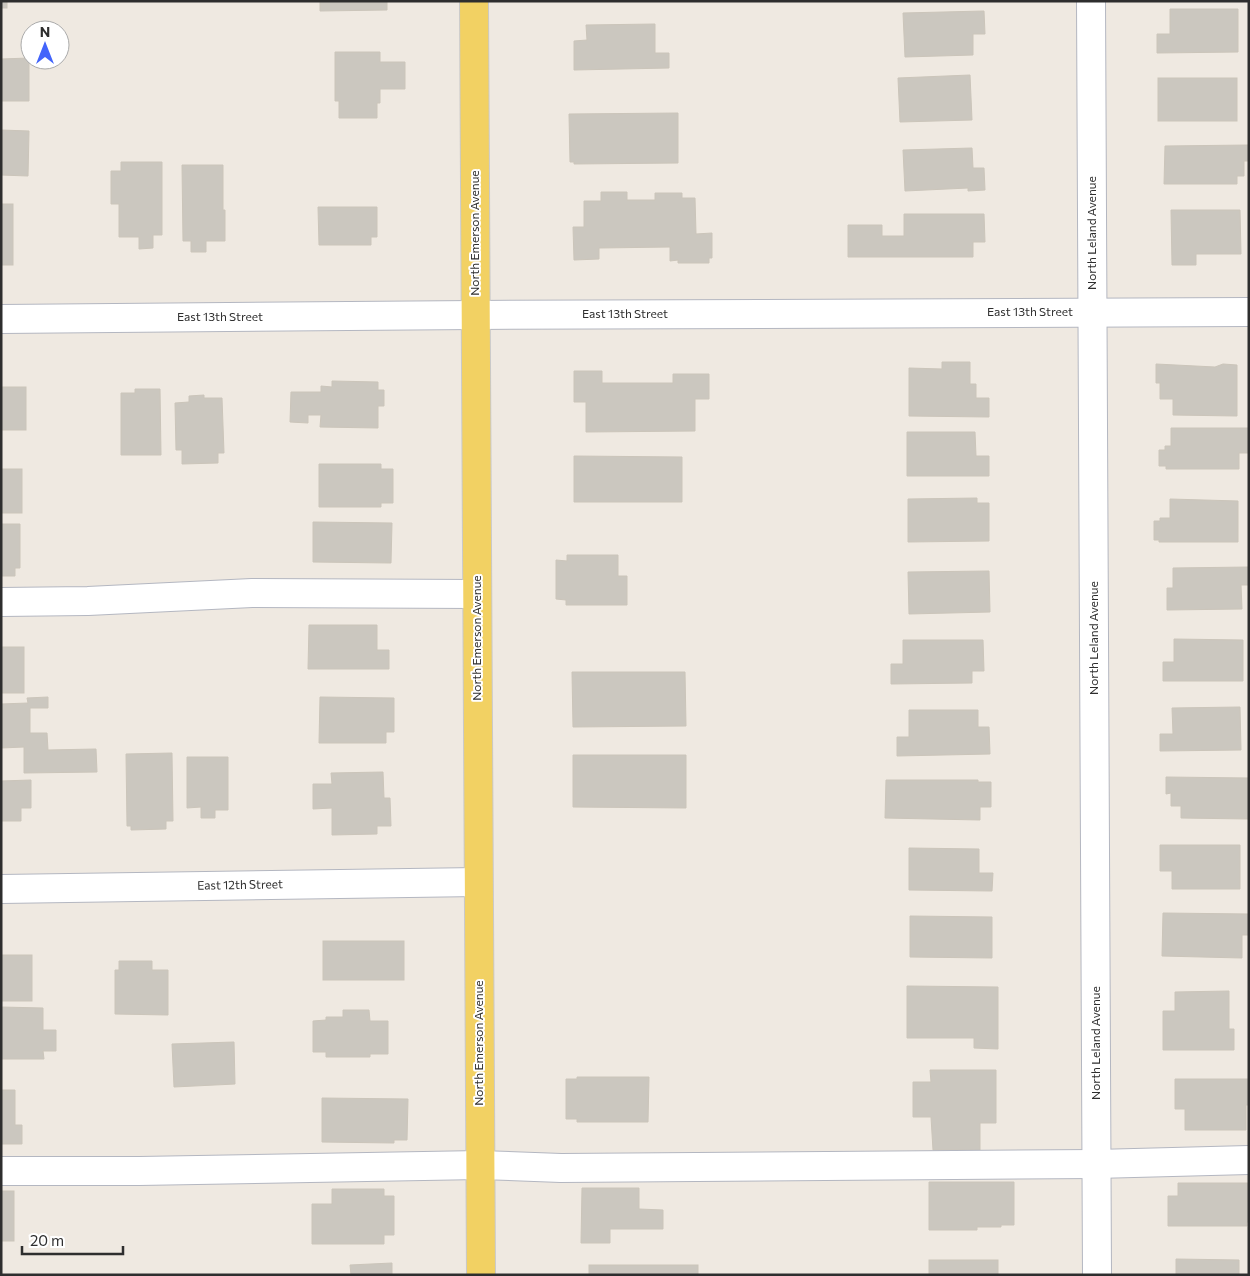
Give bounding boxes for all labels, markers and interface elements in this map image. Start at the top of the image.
north arrow [20,20,70,70]
text: N [40,23,50,40]
street label: North Emerson Avenue [467,170,481,296]
street label: North Leland Avenue [1084,176,1098,290]
street label: East 13th Street [987,304,1073,318]
street label: East 13th Street [582,306,668,320]
street label: East 13th Street [177,309,263,323]
street label: North Emerson Avenue [469,575,483,701]
street label: North Leland Avenue [1086,581,1100,695]
street label: East 12th Street [197,876,283,892]
street label: North Emerson Avenue [471,980,485,1106]
street label: North Leland Avenue [1088,986,1102,1100]
scale bar [22,1224,124,1256]
text: 20 m [30,1231,64,1249]

